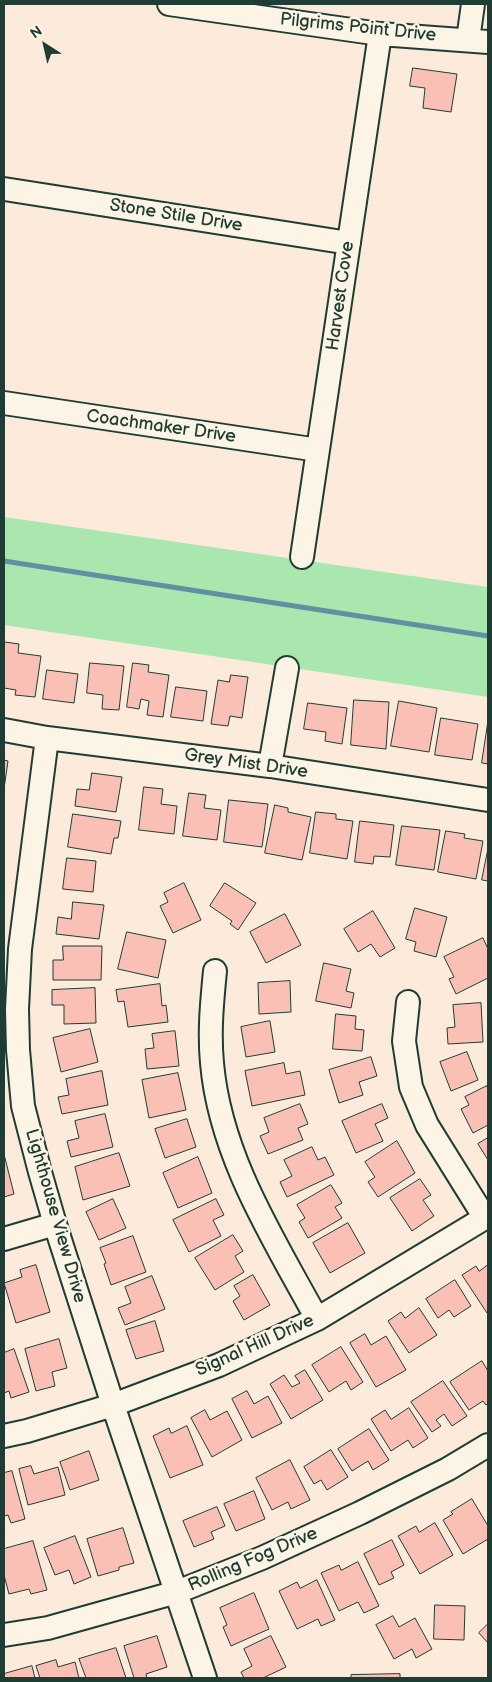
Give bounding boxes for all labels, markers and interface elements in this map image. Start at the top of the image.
street label: Pilgrims Point Drive [279,9,437,47]
north arrow [20,20,70,70]
text: N [27,22,45,42]
street label: Stone Stile Drive [108,195,244,237]
street label: Harvest Cove [323,240,359,352]
street label: Coachmaker Drive [85,406,237,448]
street label: Grey Mist Drive [183,745,309,783]
street label: Lighthouse View Drive [20,1126,90,1306]
street label: Signal Hill Drive [192,1310,318,1382]
street label: Rolling Fog Drive [185,1523,321,1597]

